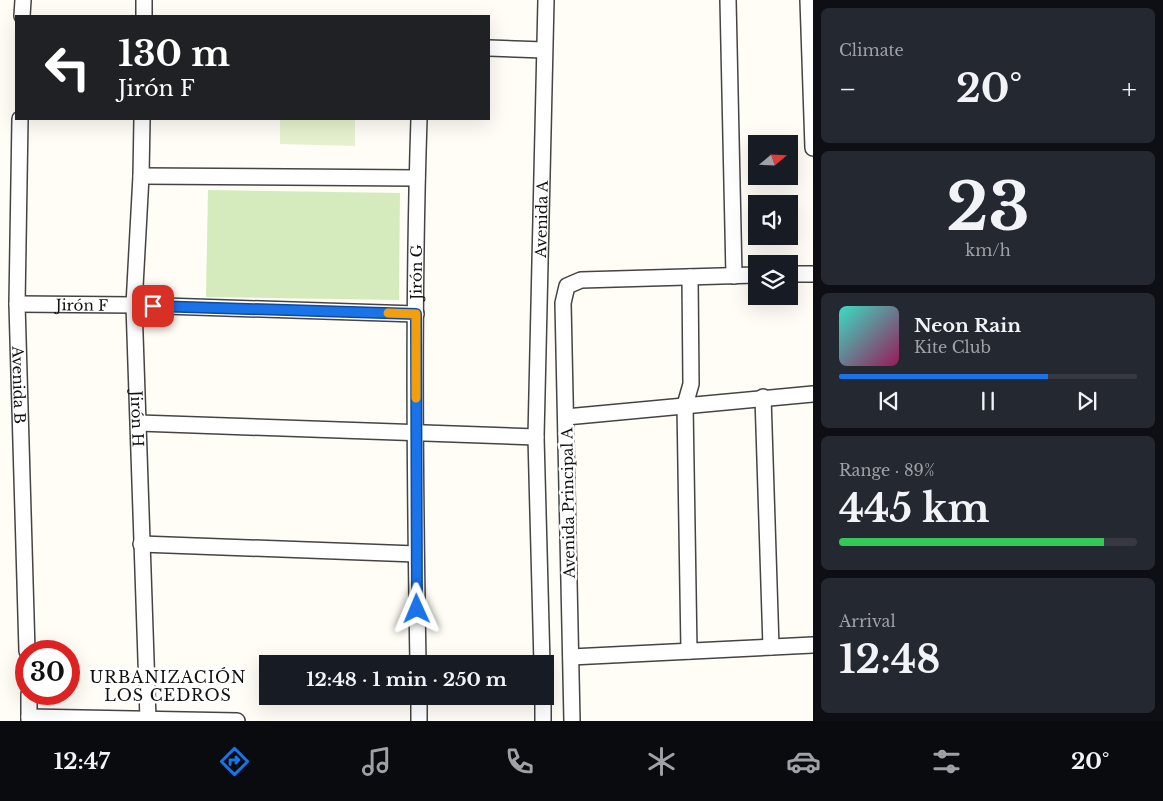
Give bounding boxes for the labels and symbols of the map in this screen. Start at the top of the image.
north arrow [748,135,798,185]
street label: Avenida A [531,180,551,259]
street label: Jirón G [406,244,426,302]
pin [132,285,174,327]
street label: Jirón F [54,295,108,314]
street label: Avenida B [9,345,30,424]
street label: Jirón H [127,388,148,447]
street label: Avenida Principal A [557,427,579,580]
position arrow [390,582,442,634]
speed limit sign: 30 [15,640,80,705]
district label: URBANIZACIÓN LOS CEDROS [90,667,246,705]

